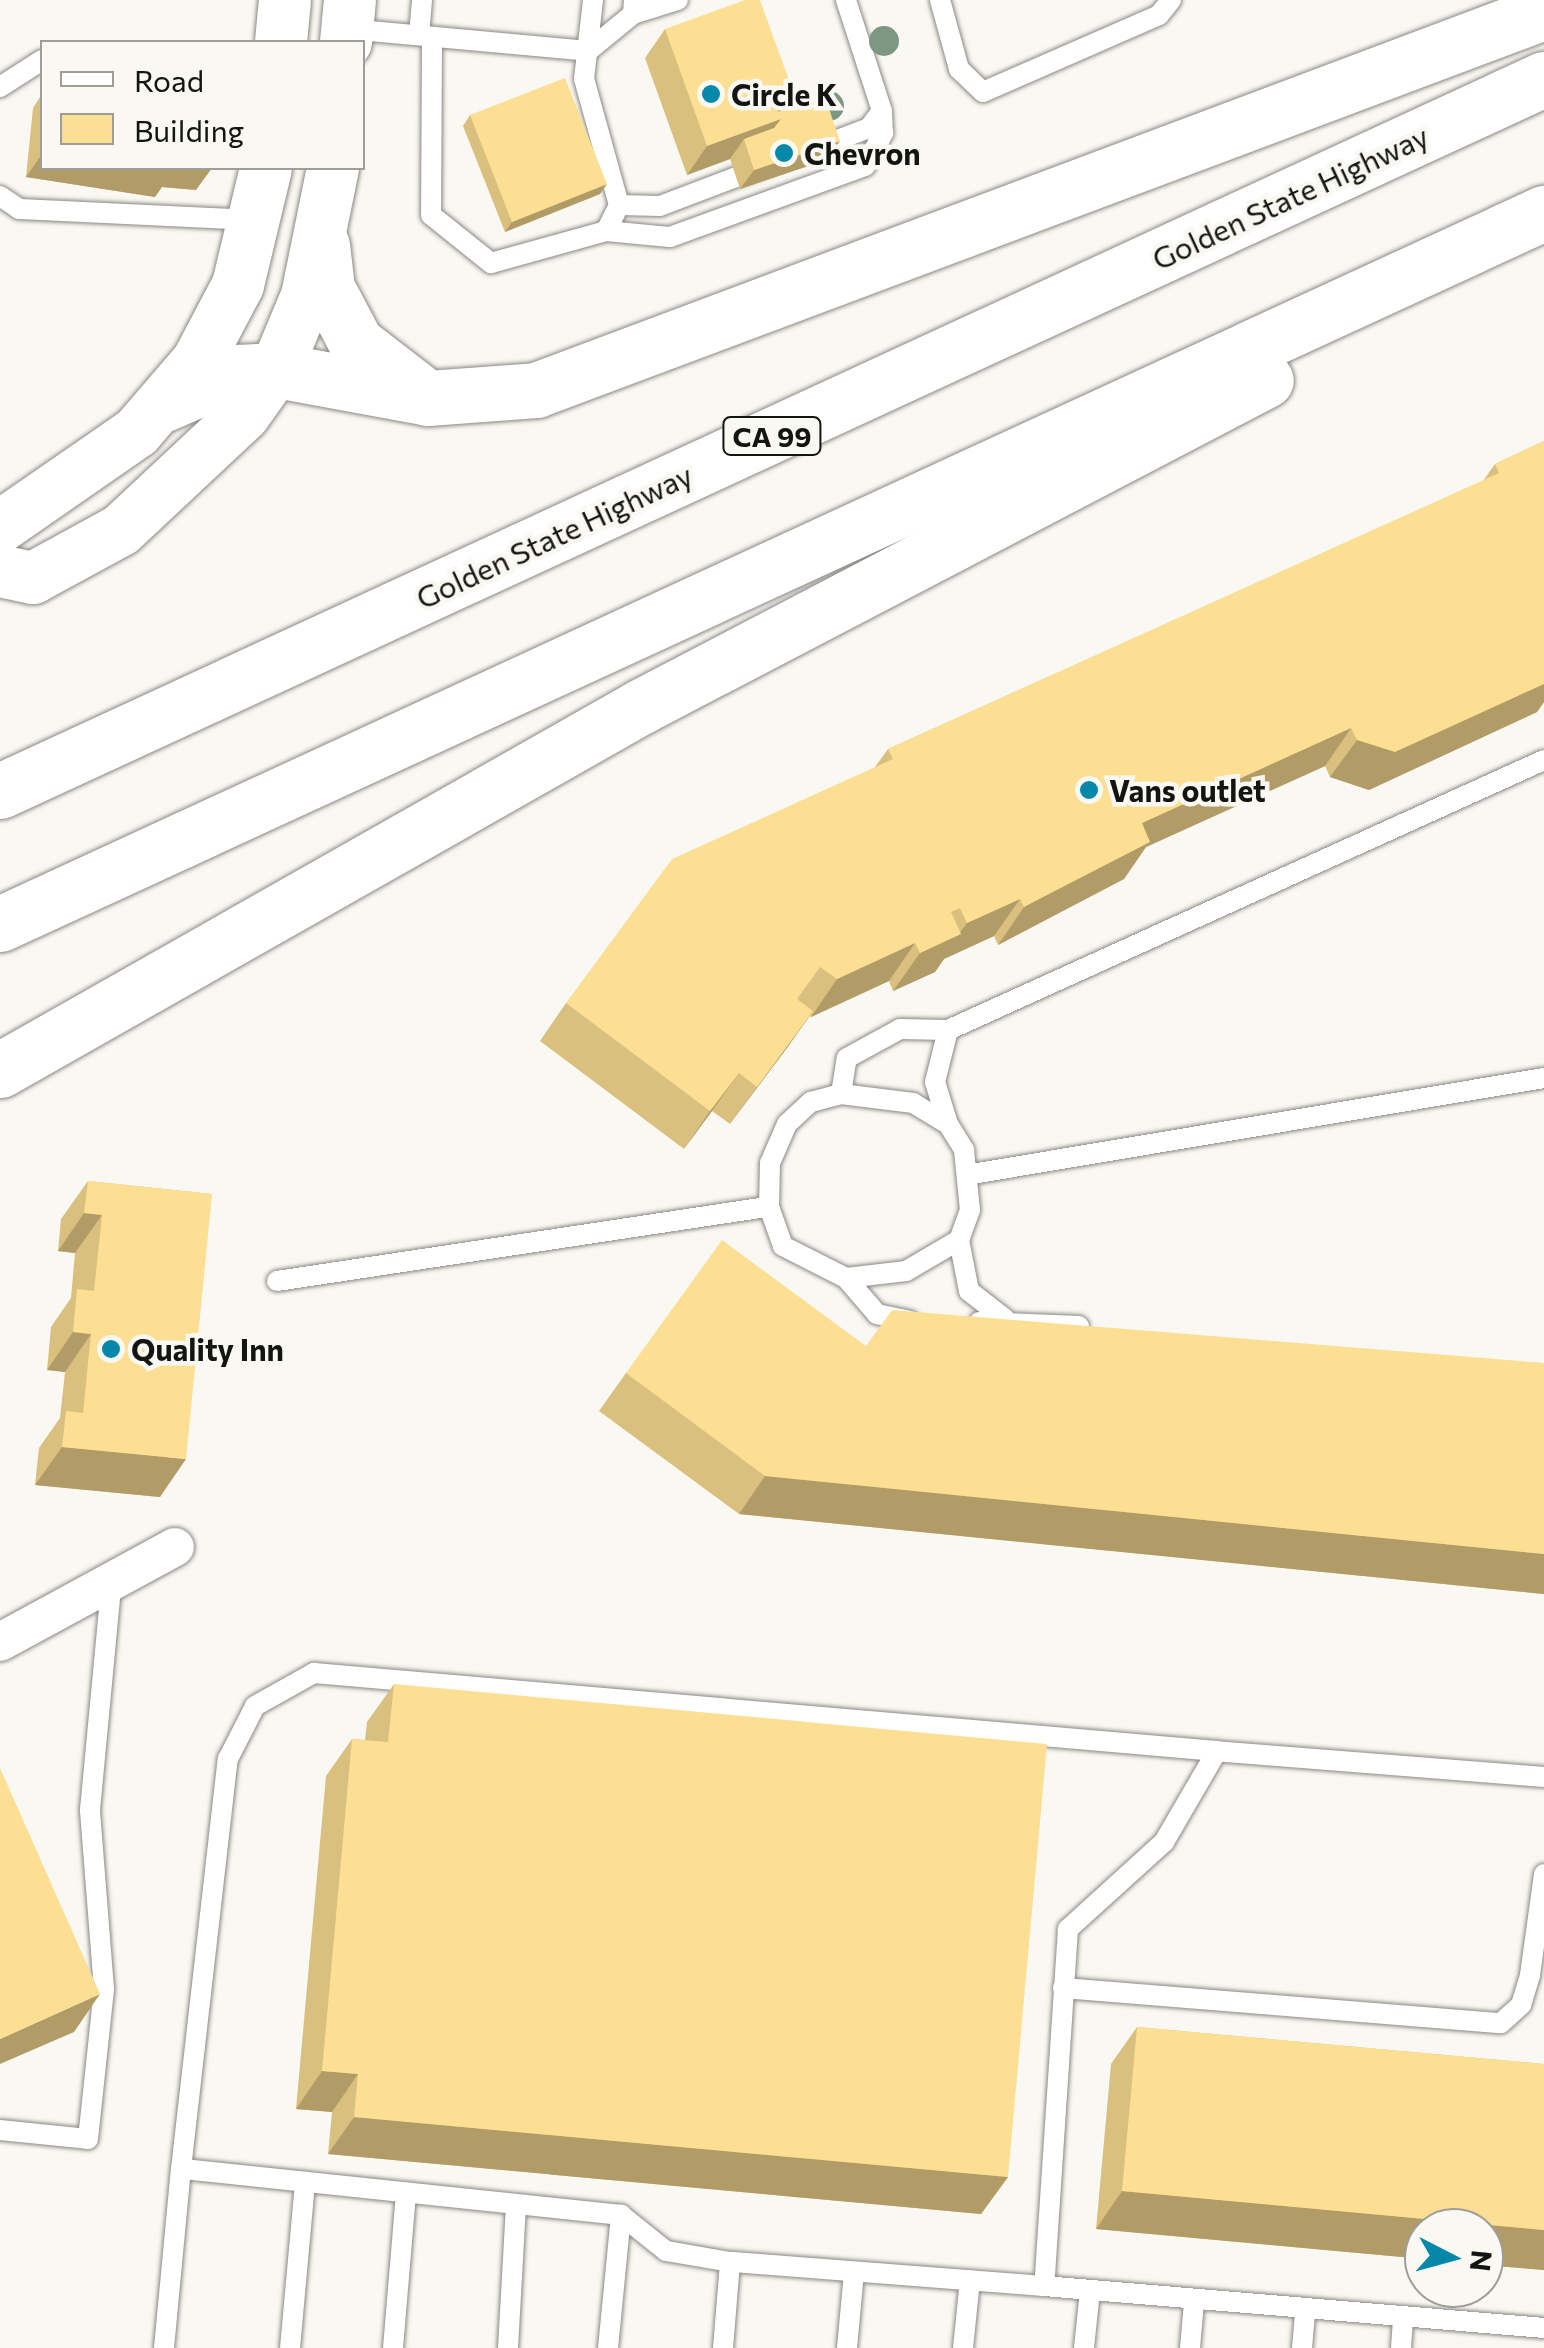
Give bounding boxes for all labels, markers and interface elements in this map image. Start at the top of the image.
legend [40,40,365,170]
text: Road [134,61,204,98]
place label: Circle K [731,76,837,112]
marker: Circle K [700,83,722,105]
text: Building [134,111,244,148]
street label: Golden State Highway [1146,117,1434,277]
place label: Chevron [804,135,921,171]
marker: Chevron [773,142,795,164]
road number: CA 99 [722,413,822,459]
street label: Golden State Highway [410,456,698,616]
place label: Vans outlet [1109,772,1266,808]
marker: Vans outlet [1078,779,1100,801]
place label: Quality Inn [131,1331,284,1367]
marker: Quality Inn [100,1338,122,1360]
north arrow [1404,2208,1504,2308]
text: N [1464,2249,1500,2273]

